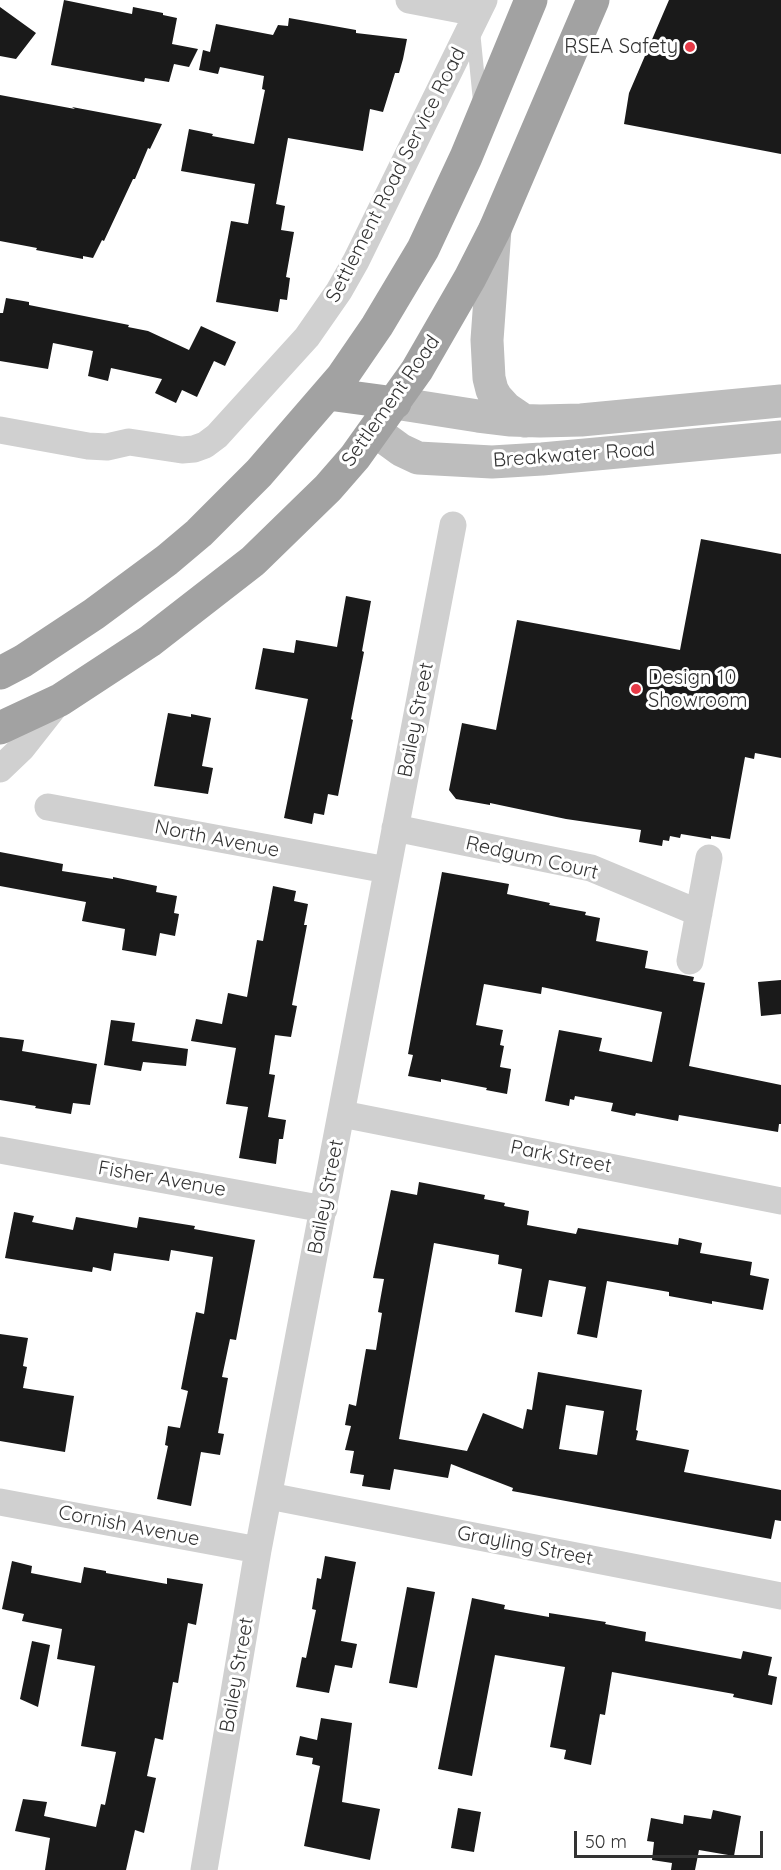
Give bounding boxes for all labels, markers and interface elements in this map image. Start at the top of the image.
place label: RSEA Safety [564,35,678,59]
marker: RSEA Safety [683,40,697,54]
street label: Settlement Road Service Road [321,43,471,307]
street label: Settlement Road [337,331,445,471]
street label: Breakwater Road [492,437,656,473]
street label: Bailey Street [393,661,439,779]
place label: Design 10 Showroom [648,666,747,713]
marker: Design 10 Showroom [629,682,643,696]
street label: North Avenue [153,815,281,863]
street label: Redgum Court [463,831,601,885]
street label: Park Street [508,1135,614,1179]
street label: Bailey Street [303,1138,349,1256]
street label: Fisher Avenue [96,1156,228,1202]
street label: Cornish Avenue [56,1501,202,1551]
street label: Grayling Street [455,1521,595,1571]
street label: Bailey Street [215,1616,259,1734]
scale bar [577,1819,766,1857]
text: 50 m [585,1830,627,1853]

